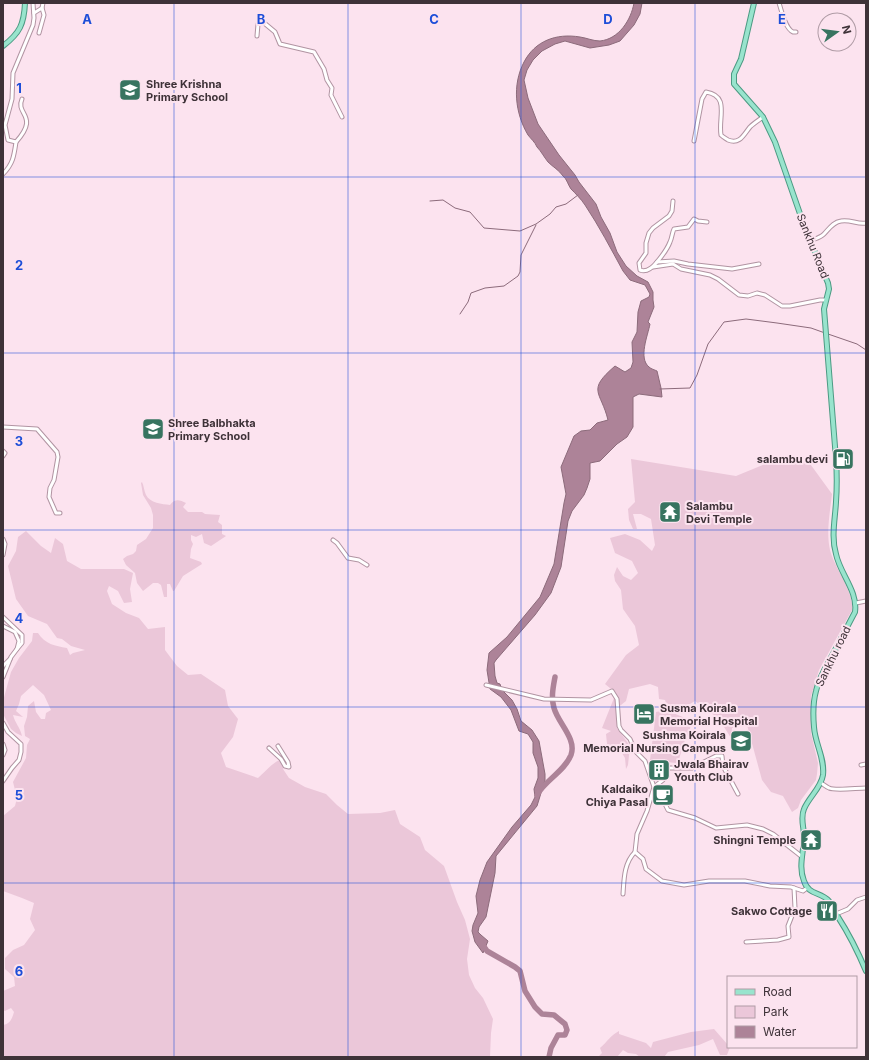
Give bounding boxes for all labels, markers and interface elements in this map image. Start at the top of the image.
text: A [82,11,92,27]
text: B [257,11,266,27]
text: C [429,11,439,27]
text: D [603,11,613,27]
text: E [778,11,786,27]
north arrow [817,12,857,52]
text: N [839,24,855,35]
school or university icon: Shree Krishna Primary School [117,77,143,103]
place label: Shree Krishna Primary School [146,77,228,104]
text: 1 [16,80,22,96]
street label: Sankhu Road [794,212,832,280]
text: 2 [15,257,23,273]
school or university icon: Shree Balbhakta Primary School [140,416,166,442]
place label: Shree Balbhakta Primary School [168,416,256,443]
text: 3 [15,433,23,449]
fuel station icon: salambu devi [830,446,856,472]
place label: salambu devi [757,452,828,466]
temple icon: Salambu Devi Temple [657,499,683,525]
place label: Salambu Devi Temple [686,499,752,526]
text: 4 [15,610,24,626]
street label: Sankhu road [812,624,854,688]
hotel icon: Susma Koirala Memorial Hospital [631,701,657,727]
place label: Susma Koirala Memorial Hospital [660,701,758,728]
place label: Sushma Koirala Memorial Nursing Campus [583,728,726,755]
school or university icon: Sushma Koirala Memorial Nursing Campus [728,728,754,754]
building icon: Jwala Bhairav Youth Club [646,757,672,783]
place label: Jwala Bhairav Youth Club [674,757,749,784]
place label: Kaldaiko Chiya Pasal [586,782,648,809]
cafe icon: Kaldaiko Chiya Pasal [650,782,676,808]
text: 5 [15,787,23,803]
temple icon: Shingni Temple [798,827,824,853]
place label: Shingni Temple [713,833,796,847]
restaurant icon: Sakwo Cottage [814,898,840,924]
place label: Sakwo Cottage [731,904,812,918]
text: 6 [15,963,23,979]
legend [727,976,857,1048]
text: Road [763,984,792,999]
text: Park [763,1004,789,1019]
text: Water [763,1024,797,1039]

